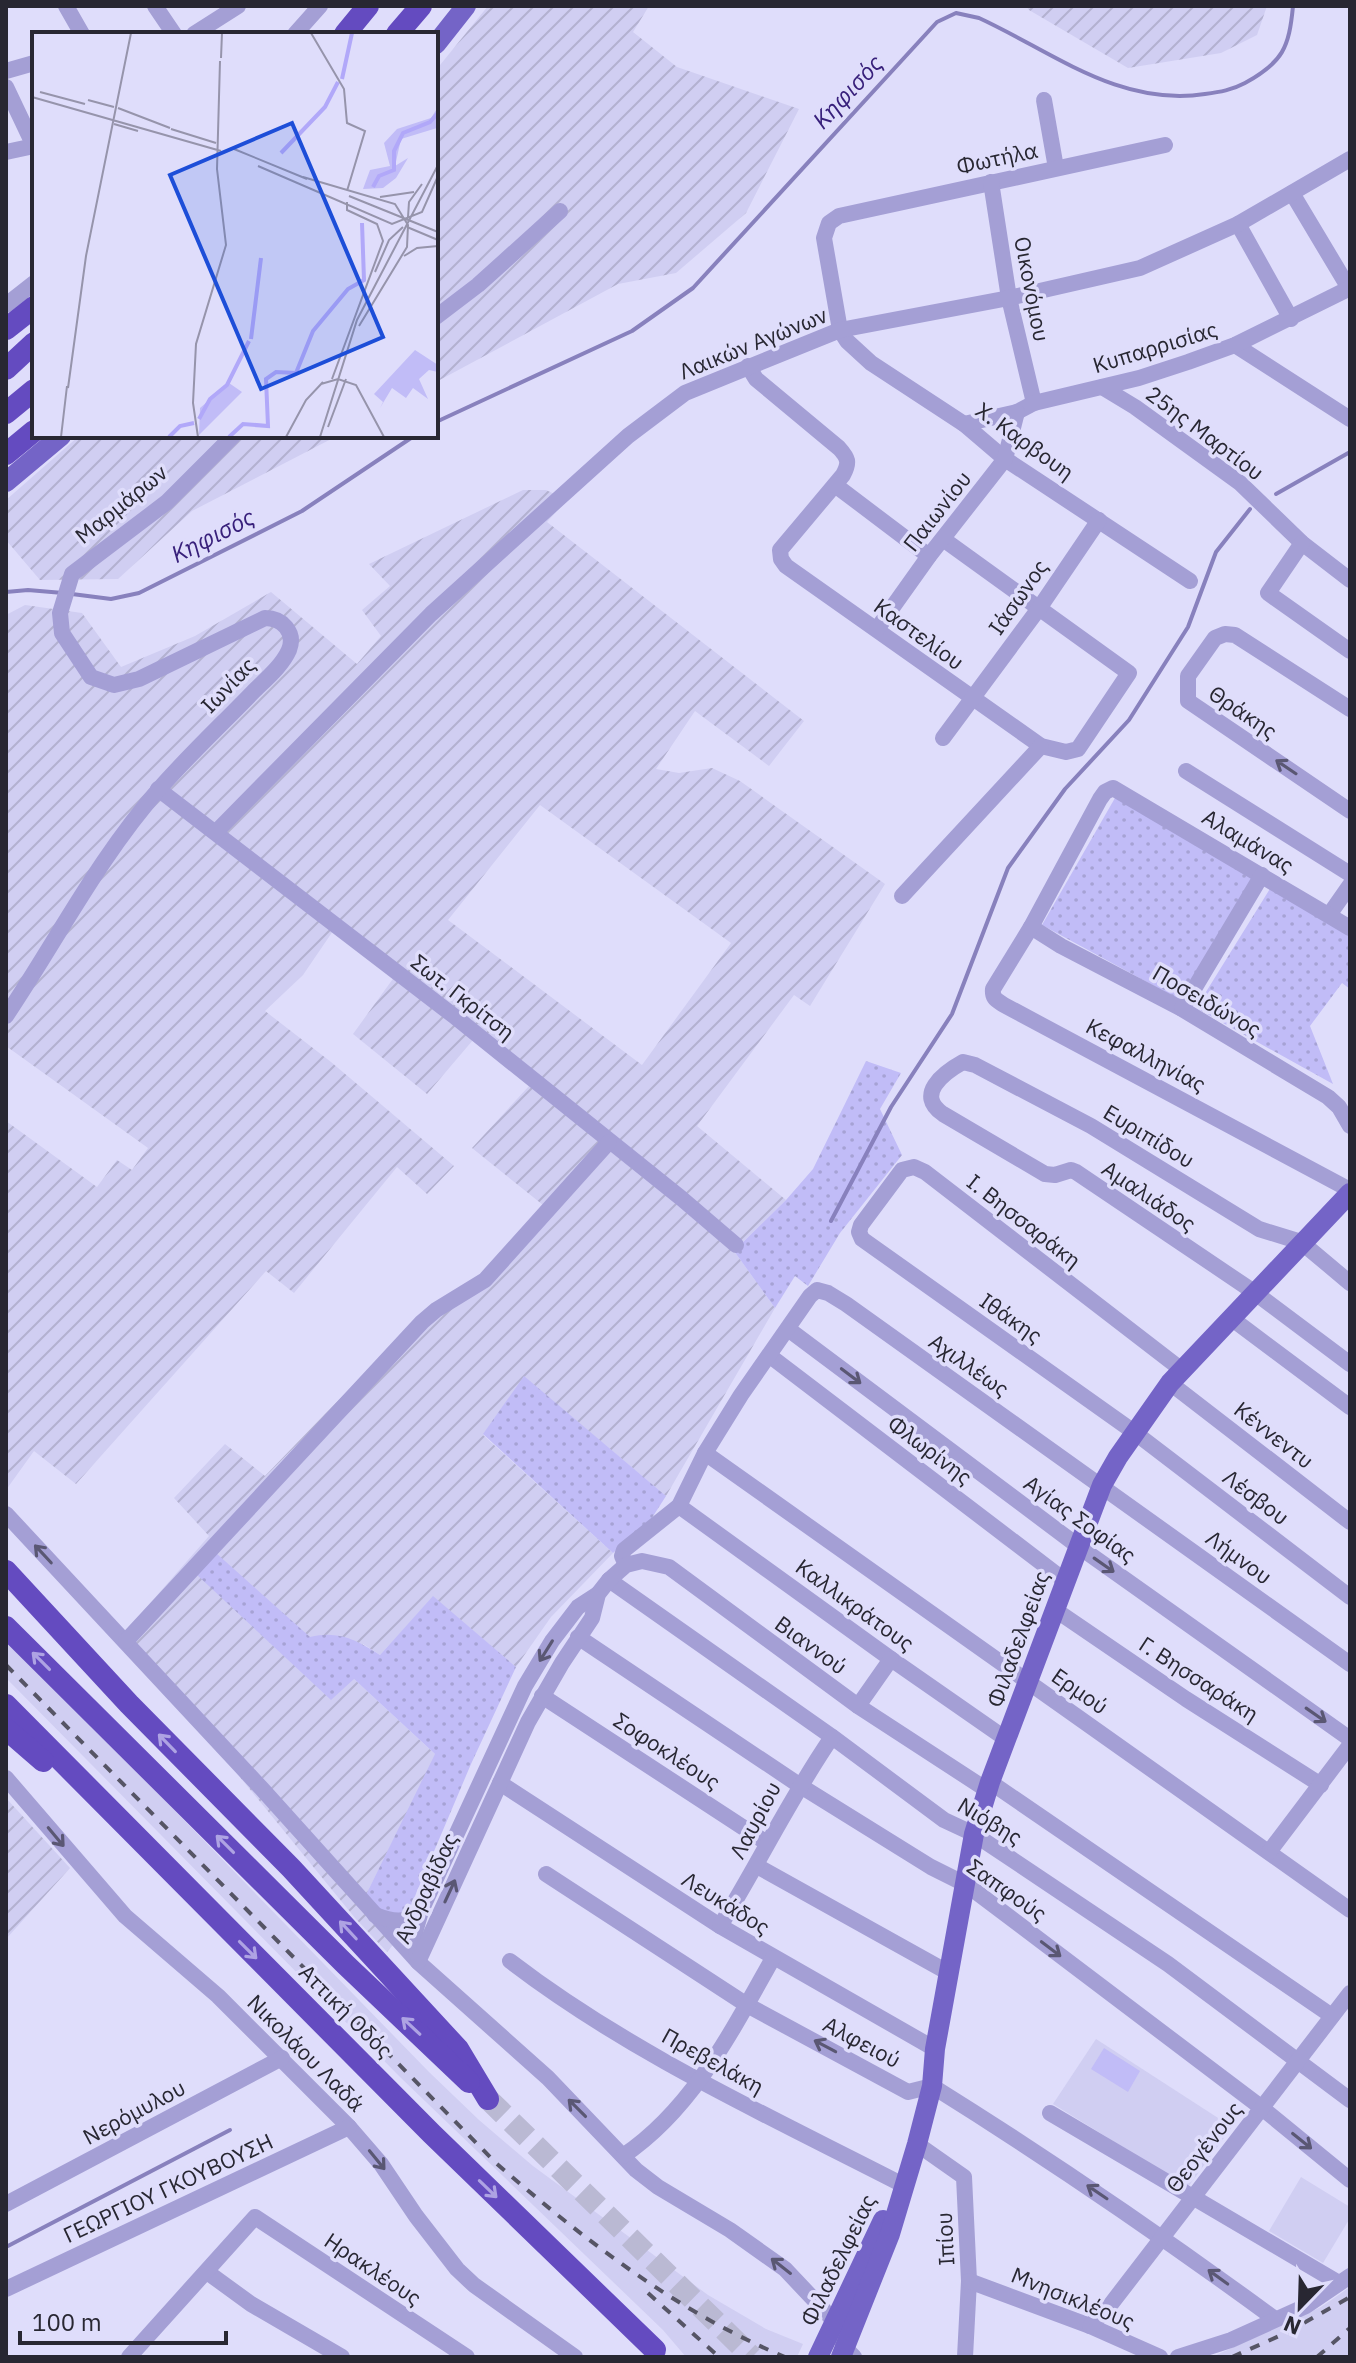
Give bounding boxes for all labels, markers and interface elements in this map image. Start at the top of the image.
inset map [32,32,438,438]
water label: Κηφισός [805,47,890,135]
street label: Φωτήλα [953,135,1040,180]
street label: Οικονόμου [1008,234,1057,344]
street label: Λαικών Αγώνων [674,300,831,385]
street label: Κυπαρρισίας [1089,314,1221,379]
street label: 25ης Μαρτίου [1140,379,1270,486]
street label: Χ. Καρβουη [970,395,1080,486]
street label: Μαρμάρων [69,458,173,550]
street label: Παιωνίου [896,465,977,557]
water label: Κηφισός [165,500,260,570]
street label: Ιάσωνος [981,553,1054,640]
street label: Καστελίου [869,591,970,676]
street label: Ιωνίας [194,650,261,719]
street label: Θράκης [1203,678,1283,745]
one-way arrow [1275,759,1297,775]
street label: Αλαμάνας [1197,802,1299,879]
street label: Σωτ. Γκρίτση [406,947,521,1046]
street label: Ποσειδώνος [1148,958,1267,1043]
street label: Κεφαλληνίας [1081,1011,1211,1098]
street label: Ευριπίδου [1098,1097,1200,1174]
street label: Αμαλιάδος [1097,1153,1202,1238]
street label: Ι. Βησσαράκη [961,1167,1087,1274]
street label: Ιθάκης [974,1286,1048,1350]
street label: Αχιλλέως [923,1326,1015,1403]
one-way arrow [840,1367,861,1384]
street label: Κέννεντυ [1229,1394,1320,1475]
street label: Φλωρίνης [882,1408,978,1491]
street label: Λέσβου [1217,1462,1295,1531]
street label: Αγίας Σοφίας [1019,1468,1142,1569]
street label: Λήμνου [1200,1523,1278,1590]
one-way arrow [34,1544,53,1564]
street label: Καλλικράτους [790,1552,920,1657]
one-way arrow [1093,1556,1115,1573]
street label: Φιλαδελφείας [979,1567,1056,1711]
street label: Βιαννού [769,1609,853,1681]
street label: Γ. Βησσαράκη [1134,1629,1265,1728]
one-way arrow [538,1639,554,1662]
one-way arrow [31,1651,50,1671]
street label: Ερμού [1046,1661,1114,1720]
street label: Σοφοκλέους [608,1705,726,1796]
one-way arrow [1305,1707,1327,1723]
one-way arrow [158,1733,177,1753]
street label: Λαυρίου [722,1776,787,1864]
street label: Νιόβης [953,1790,1028,1851]
one-way arrow [47,1827,65,1847]
street label: Ανδραβίδας [387,1828,464,1948]
one-way arrow [216,1835,235,1854]
street label: Σαπφούς [962,1852,1053,1928]
street label: Λευκάδος [677,1864,776,1941]
one-way arrow [443,1879,458,1903]
one-way arrow [340,1920,358,1940]
one-way arrow [239,1940,258,1960]
one-way arrow [1040,1940,1061,1957]
street label: Αττική Οδός [293,1958,399,2064]
street label: Νικολάου Λαδά [241,1988,371,2118]
street label: Αλφειού [818,2009,906,2074]
one-way arrow [401,2018,421,2036]
street label: Πρεβελάκη [657,2021,769,2100]
one-way arrow [813,2038,837,2054]
street label: Νερόμυλου [77,2072,190,2151]
street label: Θεογένους [1159,2095,1248,2198]
one-way arrow [568,2099,587,2118]
street label: ΓΕΩΡΓΙΟΥ ΓΚΟΥΒΟΥΣΗ [58,2126,277,2249]
one-way arrow [1291,2132,1312,2149]
one-way arrow [368,2149,386,2170]
one-way arrow [478,2179,498,2198]
one-way arrow [1086,2184,1109,2200]
street label: Φιλαδελφείας [793,2189,882,2330]
street label: Ιπίου [929,2212,960,2267]
street label: Ηρακλέους [319,2225,428,2312]
one-way arrow [771,2258,792,2275]
street label: Μνησικλέους [1007,2260,1139,2335]
north arrow [1260,2267,1340,2347]
one-way arrow [1208,2269,1229,2286]
scale bar [20,2295,226,2345]
text: 100 m [32,2306,102,2338]
text: N [1279,2309,1305,2342]

